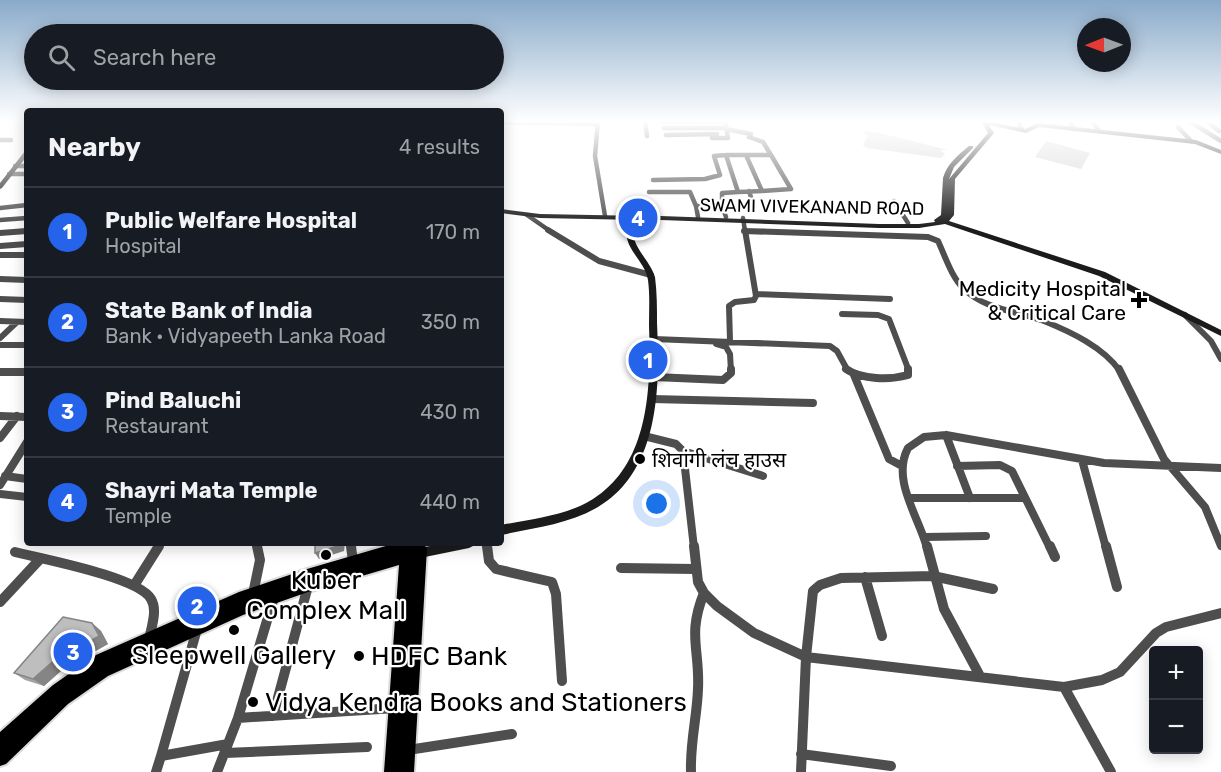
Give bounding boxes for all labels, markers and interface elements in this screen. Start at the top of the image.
north arrow [1077,18,1131,72]
search box [24,24,504,90]
icon: search [45,41,78,74]
text: Search here [93,44,216,71]
text: Nearby [48,132,141,163]
text: 4 results [399,135,480,159]
street label: SWAMI VIVEKANAND ROAD [700,194,924,220]
pin: 4 [618,196,658,240]
text: Public Welfare Hospital [105,207,357,234]
text: 1 [63,220,72,244]
text: 170 m [426,220,480,244]
text: Hospital [105,234,181,258]
place label: Medicity Hospital & Critical Care [959,276,1126,325]
marker: Medicity Hospital & Critical Care [1130,291,1148,309]
text: State Bank of India [105,297,313,324]
text: 2 [61,310,74,334]
text: 350 m [421,310,480,334]
text: Bank · Vidyapeeth Lanka Road [105,324,386,348]
pin: 1 [628,338,668,382]
text: Pind Baluchi [105,387,241,414]
text: 3 [61,400,74,424]
text: 430 m [420,400,480,424]
text: Restaurant [105,414,209,438]
place label: शिवांगी लंच हाउस [652,447,787,472]
marker: शिवांगी लंच हाउस [633,452,647,466]
text: Shayri Mata Temple [105,477,318,504]
your location [642,489,671,518]
text: 4 [61,490,74,514]
text: 440 m [420,490,480,514]
text: Temple [105,504,172,528]
marker: Kuber Complex Mall [319,548,333,562]
place label: Kuber Complex Mall [246,565,406,626]
pin: 2 [178,584,216,628]
marker: Sleepwell Gallery [227,623,241,637]
pin: 3 [54,630,92,674]
place label: Sleepwell Gallery [132,640,336,671]
place label: HDFC Bank [371,641,508,672]
map controls [1149,646,1203,754]
button: + [1149,646,1203,700]
marker: HDFC Bank [352,649,366,663]
place label: Vidya Kendra Books and Stationers [265,687,687,718]
marker: Vidya Kendra Books and Stationers [246,695,260,709]
button: − [1149,700,1203,754]

